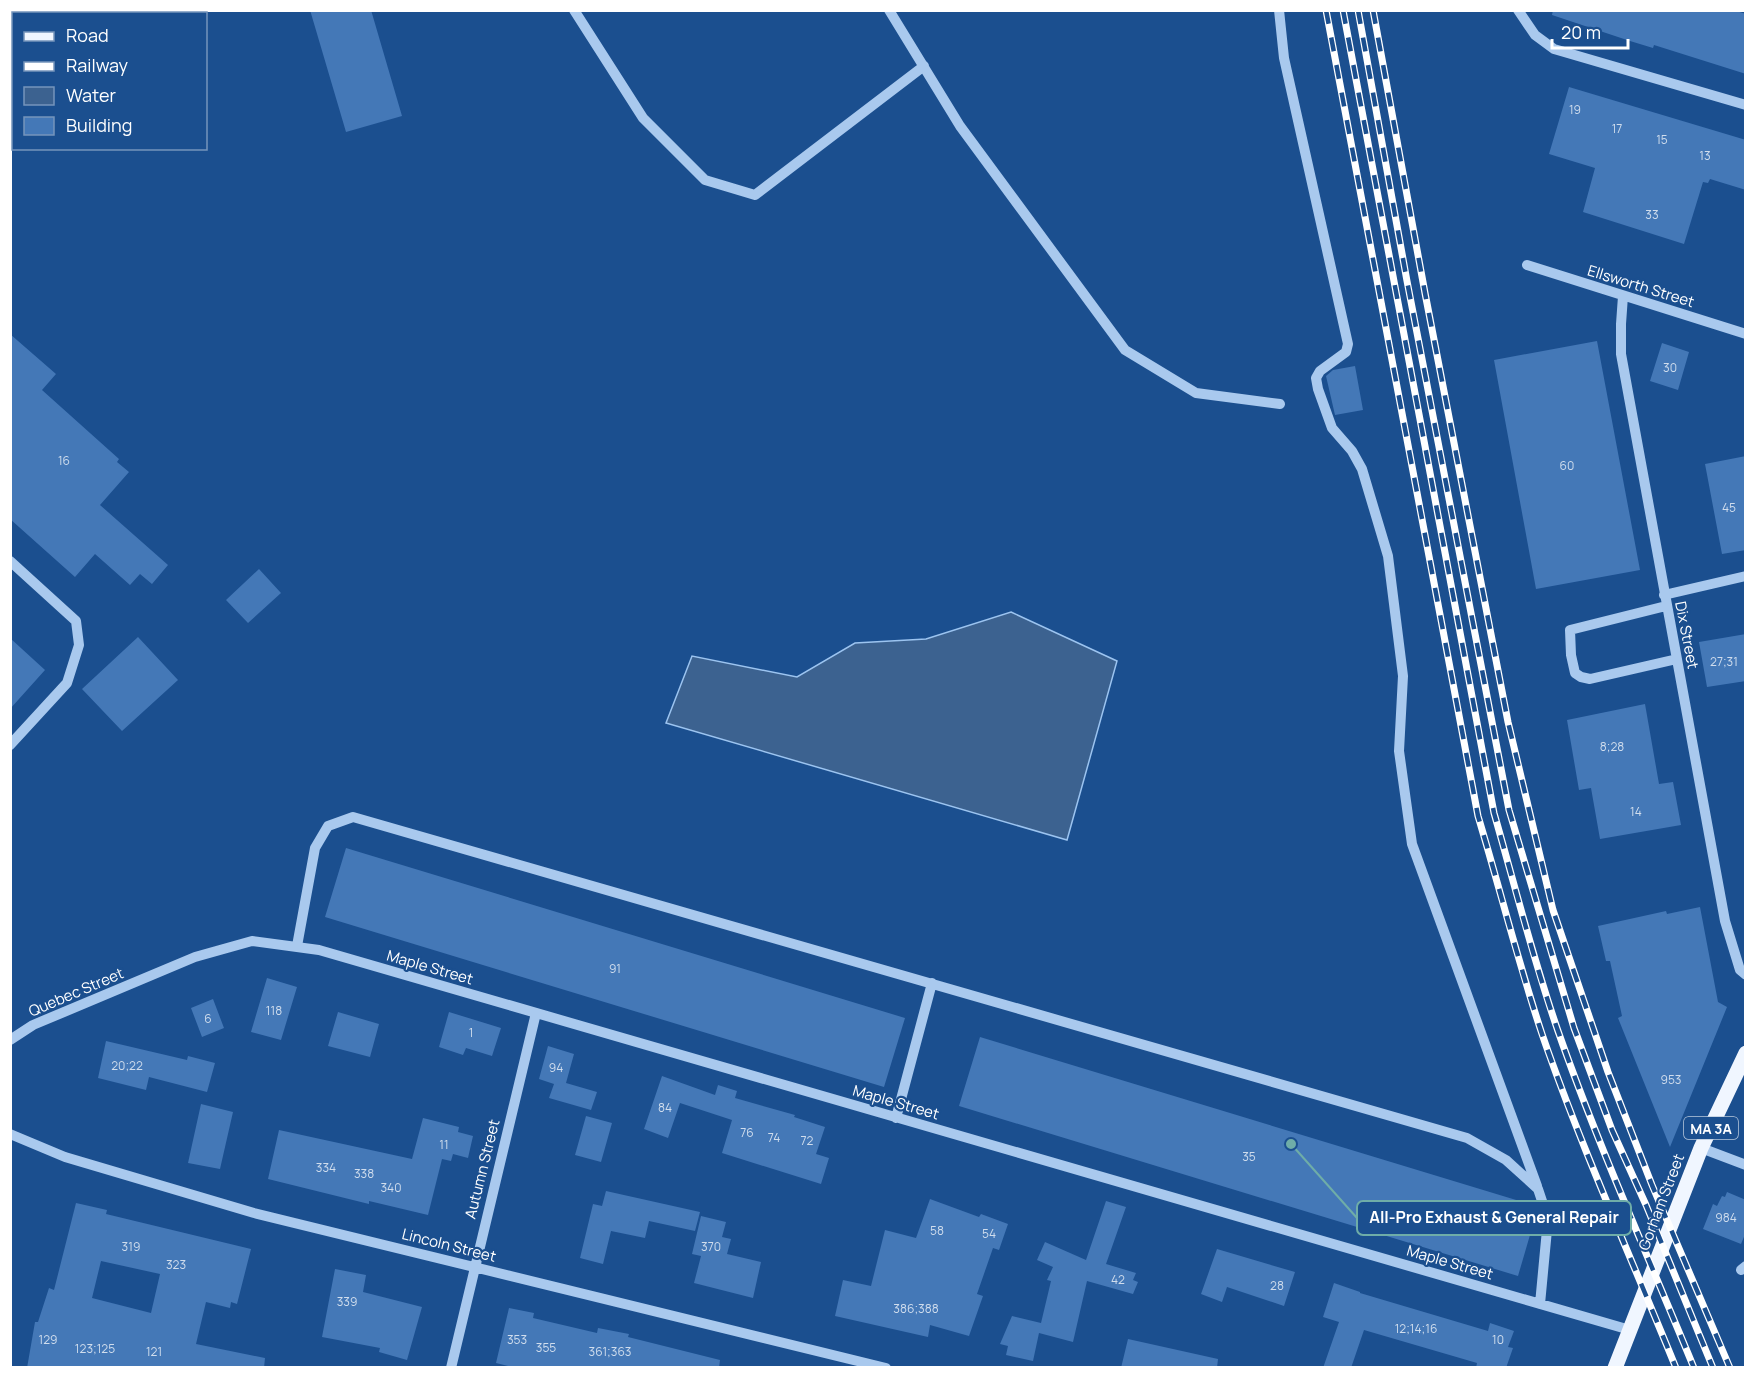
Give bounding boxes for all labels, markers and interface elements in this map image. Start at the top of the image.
legend [12,12,207,150]
scale bar [1552,12,1628,50]
text: 20 m [1561,20,1601,44]
text: Road [66,23,109,47]
text: Railway [66,53,128,77]
text: Water [66,83,116,107]
house number: 19 [1569,101,1581,118]
text: Building [66,113,132,137]
house number: 17 [1612,120,1622,137]
house number: 15 [1656,131,1668,148]
house number: 13 [1699,147,1711,164]
house number: 33 [1645,206,1659,223]
street label: Ellsworth Street [1585,260,1697,312]
house number: 30 [1663,359,1677,376]
house number: 16 [58,452,70,469]
house number: 60 [1560,457,1574,474]
house number: 45 [1722,499,1736,516]
street label: Dix Street [1670,599,1704,671]
house number: 27;31 [1710,653,1738,670]
house number: 8;28 [1600,738,1624,755]
house number: 14 [1630,803,1642,820]
street label: Maple Street [384,945,476,989]
house number: 91 [609,960,621,977]
street label: Quebec Street [25,962,127,1022]
house number: 118 [266,1002,282,1019]
house number: 6 [204,1010,212,1027]
house number: 1 [469,1024,473,1041]
house number: 20;22 [111,1057,143,1074]
house number: 94 [549,1059,563,1076]
house number: 953 [1660,1071,1682,1088]
street label: Maple Street [850,1080,942,1124]
house number: 84 [658,1099,672,1116]
street label: Autumn Street [459,1117,505,1221]
road number: MA 3A [1684,1117,1738,1139]
house number: 76 [740,1124,754,1141]
house number: 74 [768,1129,780,1146]
house number: 72 [801,1132,814,1149]
house number: 11 [439,1136,449,1153]
house number: 35 [1242,1148,1256,1165]
street label: Gorham Street [1633,1151,1689,1253]
house number: 334 [316,1159,336,1176]
house number: 338 [354,1165,374,1182]
house number: 340 [380,1179,402,1196]
callout: All-Pro Exhaust & General Repair [1357,1201,1631,1235]
text: All-Pro Exhaust & General Repair [1369,1206,1619,1228]
house number: 984 [1715,1209,1737,1226]
house number: 58 [930,1222,944,1239]
street label: Lincoln Street [400,1223,498,1267]
house number: 54 [982,1225,996,1242]
house number: 319 [122,1238,140,1255]
house number: 370 [701,1238,721,1255]
street label: Maple Street [1404,1240,1496,1284]
house number: 323 [166,1256,186,1273]
house number: 42 [1111,1271,1125,1288]
house number: 28 [1270,1277,1284,1294]
house number: 339 [337,1293,357,1310]
house number: 386;388 [893,1300,939,1317]
house number: 12;14;16 [1395,1320,1437,1337]
house number: 129 [39,1331,57,1348]
house number: 353 [507,1331,527,1348]
house number: 10 [1492,1331,1504,1348]
house number: 355 [536,1339,556,1356]
house number: 123;125 [75,1340,115,1357]
house number: 121 [146,1343,162,1360]
house number: 361;363 [589,1343,631,1360]

